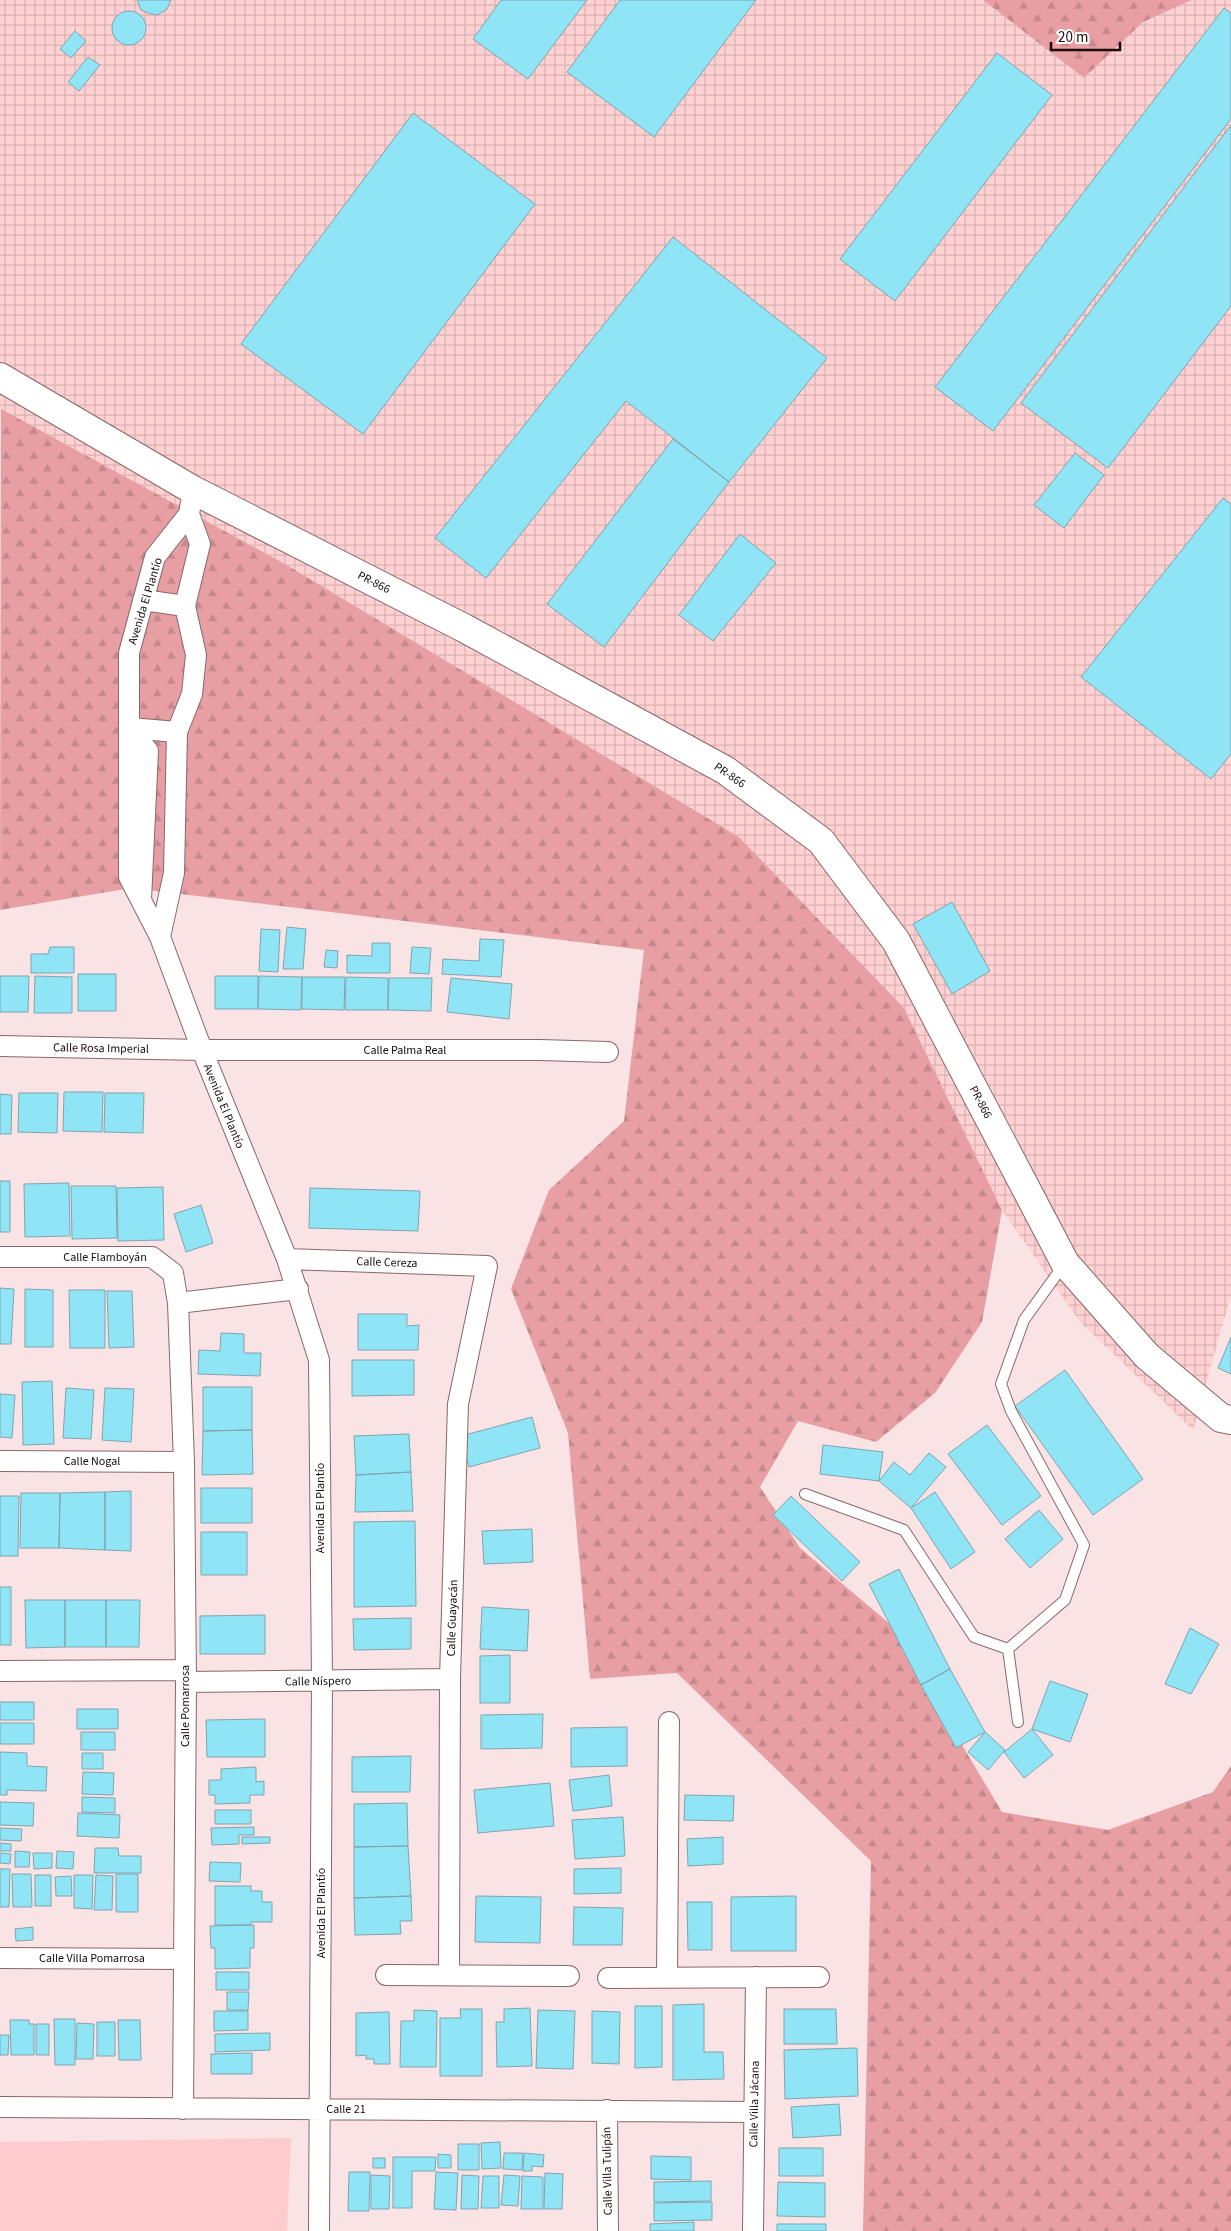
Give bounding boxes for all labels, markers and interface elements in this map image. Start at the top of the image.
scale bar [1051,20,1120,52]
text: 20 m [1058,27,1088,48]
street label: Avenida El Plantío [124,555,167,647]
street label: PR-866 [354,567,393,598]
street label: PR-866 [711,759,749,792]
street label: Calle Rosa Imperial [53,1039,149,1058]
street label: Calle Palma Real [364,1042,446,1059]
street label: Avenida El Plantío [199,1061,248,1151]
street label: PR-866 [965,1083,996,1122]
street label: Calle Flamboyán [63,1249,147,1266]
street label: Calle Cereza [356,1253,418,1272]
street label: Calle Nogal [64,1453,120,1470]
street label: Avenida El Plantío [312,1463,329,1553]
street label: Calle Guayacán [443,1579,462,1657]
street label: Calle Pomarrosa [177,1665,194,1747]
street label: Calle Níspero [285,1672,351,1691]
street label: Avenida El Plantío [313,1868,330,1958]
street label: Calle Villa Pomarrosa [39,1950,145,1967]
street label: Calle Villa Jácana [745,2060,764,2148]
street label: Calle 21 [326,2101,366,2118]
street label: Calle Villa Tulipán [598,2127,617,2215]

